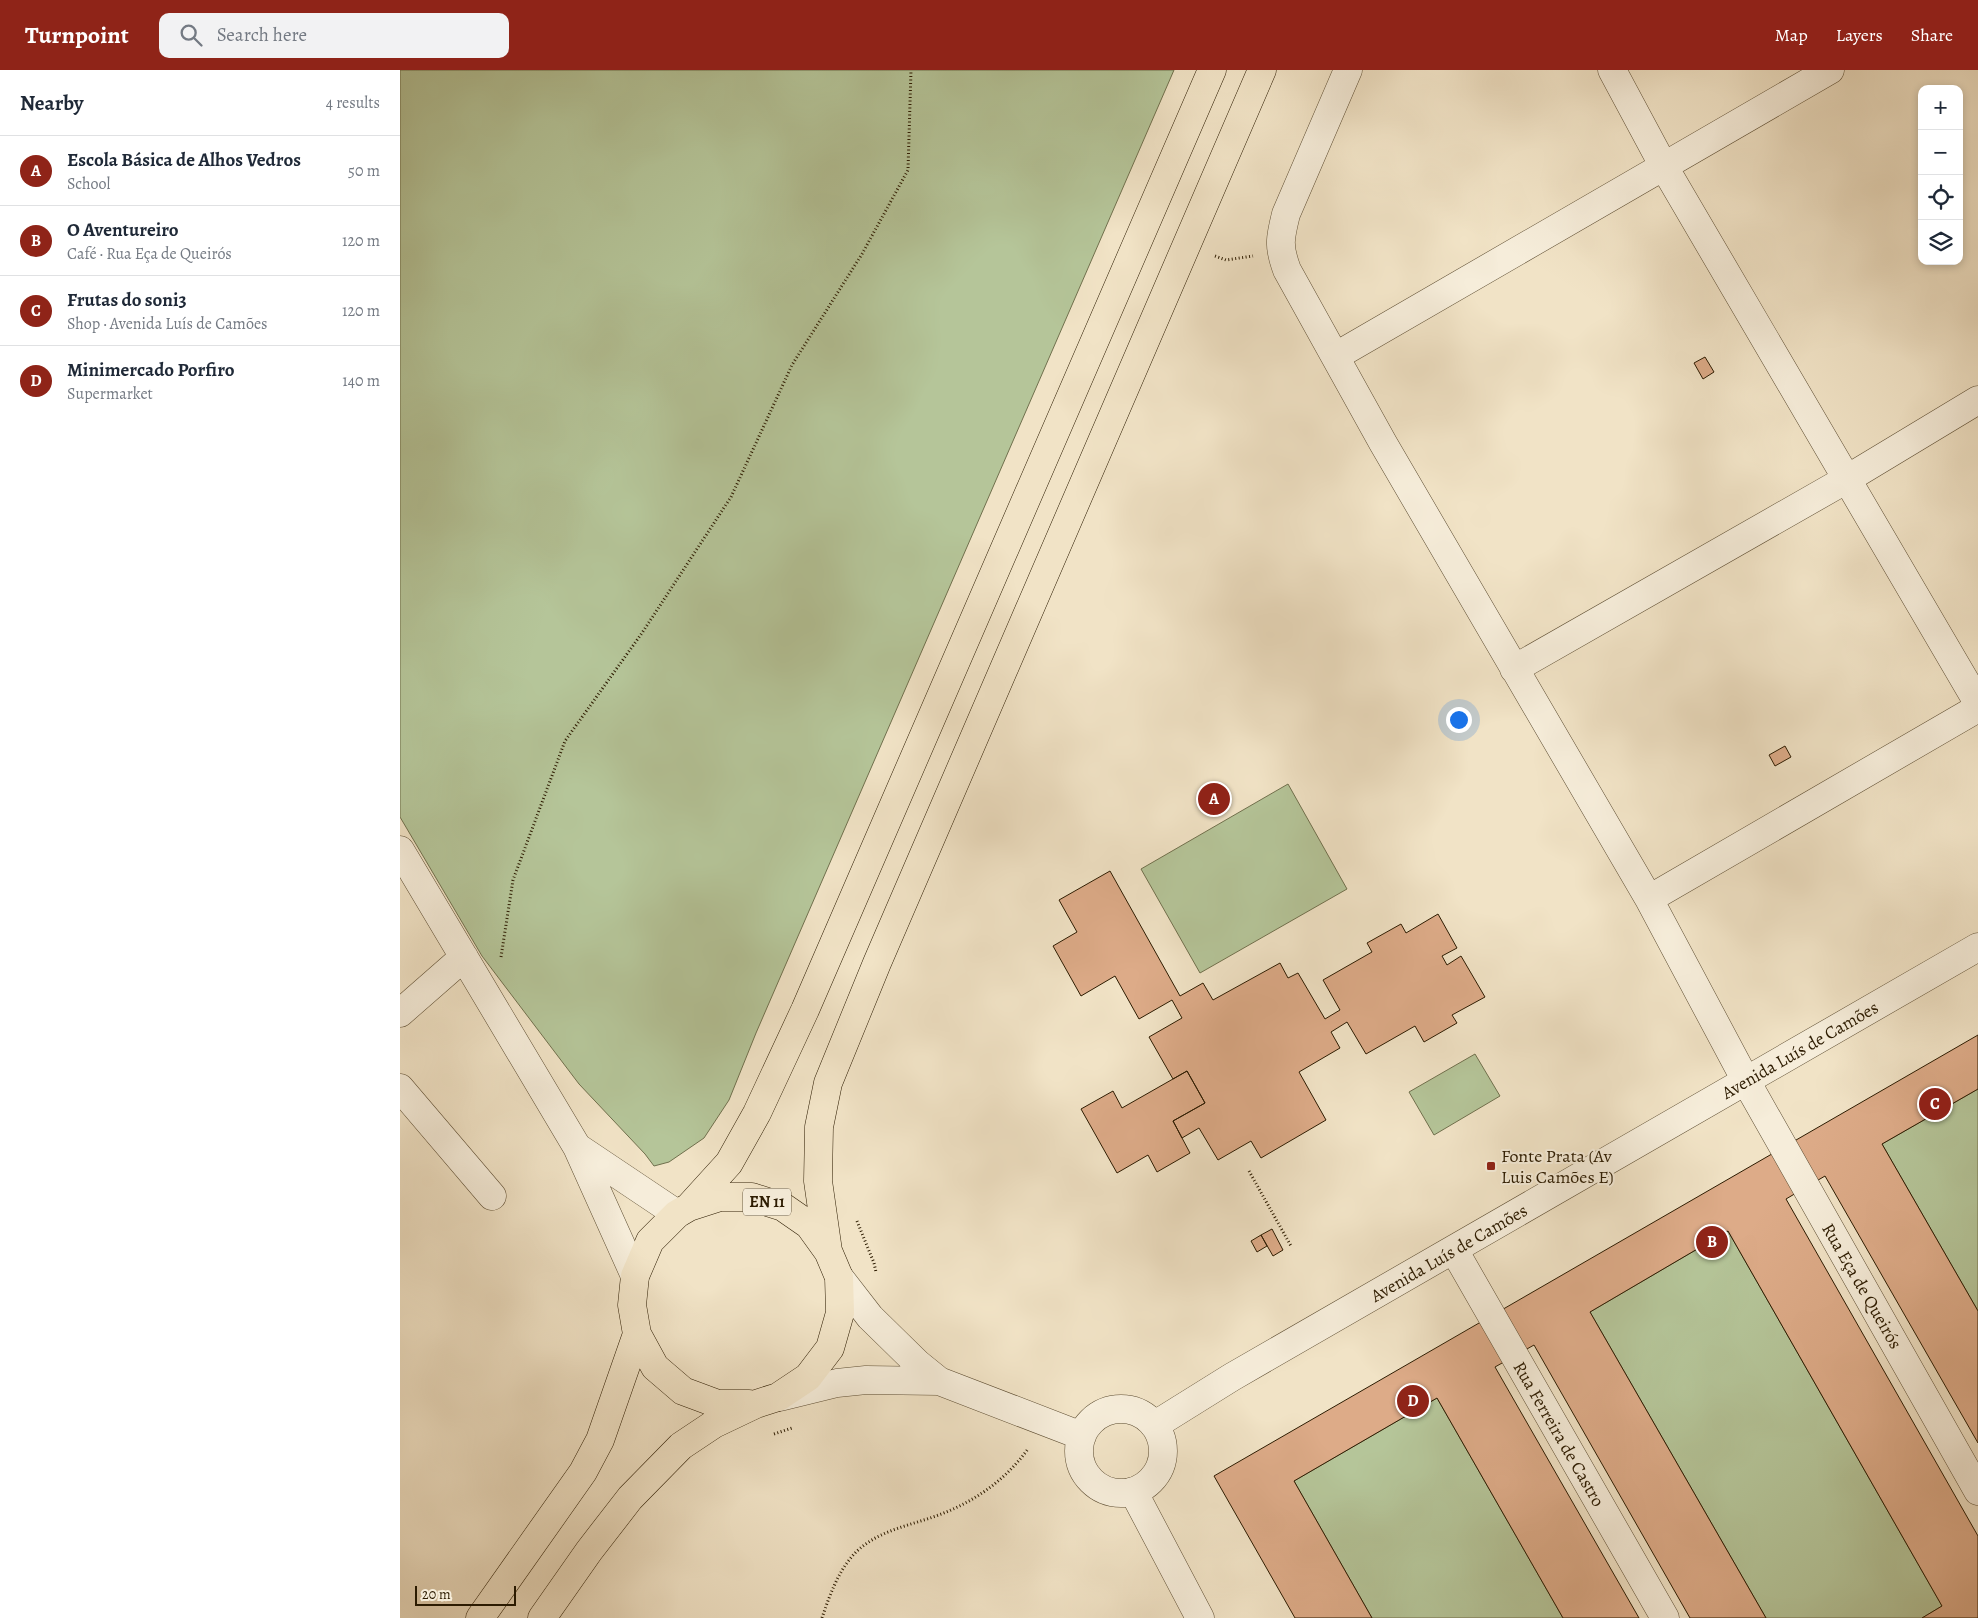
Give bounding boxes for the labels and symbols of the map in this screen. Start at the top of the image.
your location [1446,707,1472,733]
pin: A [1198,780,1230,818]
street label: Avenida Luís de Camões [1716,995,1883,1105]
pin: C [1919,1085,1951,1123]
place label: Fonte Prata (Av Luis Camões E) [1501,1144,1614,1189]
marker: Fonte Prata (Av Luis Camões E) [1485,1160,1497,1172]
road number: EN 11 [743,1188,791,1216]
street label: Avenida Luís de Camões [1365,1198,1532,1308]
street label: Rua Eça de Queirós [1816,1219,1908,1353]
pin: B [1696,1223,1728,1261]
street label: Rua Ferreira de Castro [1508,1357,1610,1511]
pin: D [1397,1382,1429,1420]
scale bar [415,1583,516,1606]

